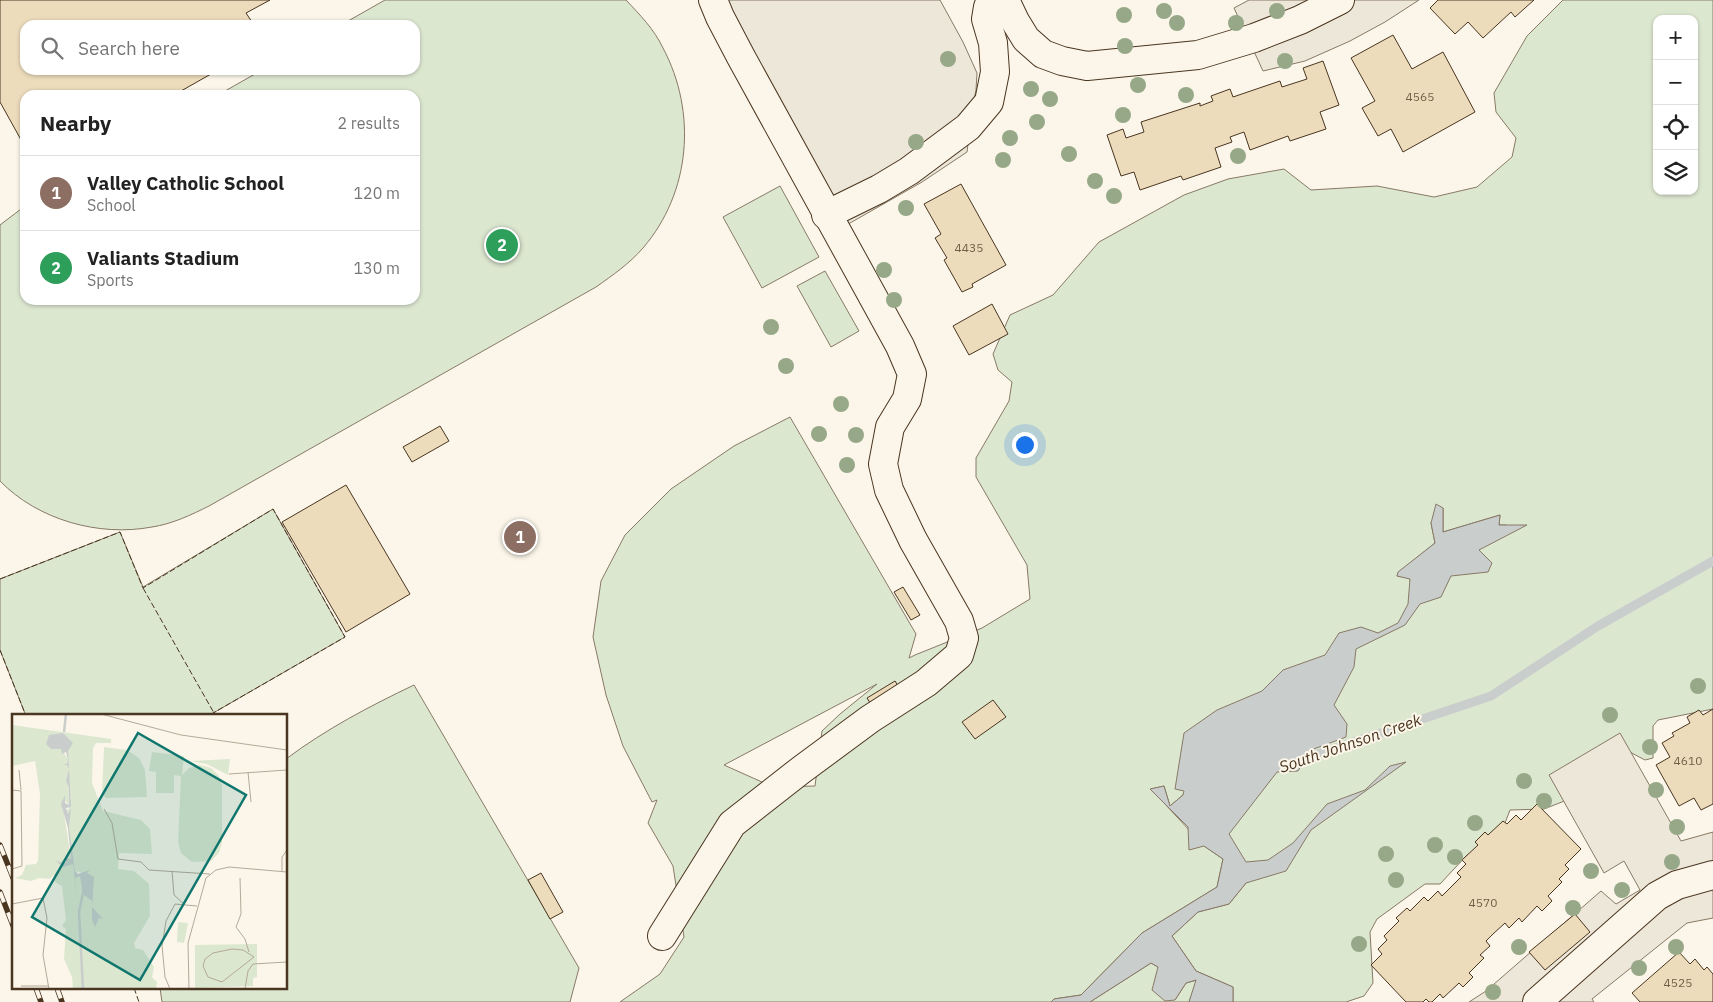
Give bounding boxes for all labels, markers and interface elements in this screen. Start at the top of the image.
map controls [1653,15,1698,195]
button: + [1653,15,1698,60]
search box [20,20,420,75]
icon: search [38,34,66,62]
text: Search here [78,36,180,60]
button: − [1653,60,1698,105]
house number: 4565 [1406,89,1434,104]
button: locate [1653,105,1698,150]
text: Nearby [40,109,111,137]
text: 2 results [337,113,400,133]
button: layers [1653,150,1698,195]
text: Valley Catholic School [87,171,284,195]
text: 1 [51,183,61,203]
text: 120 m [353,183,400,203]
text: School [87,195,136,215]
pin: 2 [486,226,518,264]
house number: 4435 [955,240,983,255]
text: Valiants Stadium [87,246,239,270]
text: 2 [51,258,61,278]
text: 130 m [353,258,400,278]
text: Sports [87,270,134,290]
your location [1012,432,1038,458]
pin: 1 [504,518,536,556]
water label: South Johnson Creek [1276,709,1424,777]
inset map [12,714,288,990]
house number: 4610 [1674,753,1702,768]
house number: 4570 [1469,895,1497,910]
house number: 4525 [1664,975,1692,990]

